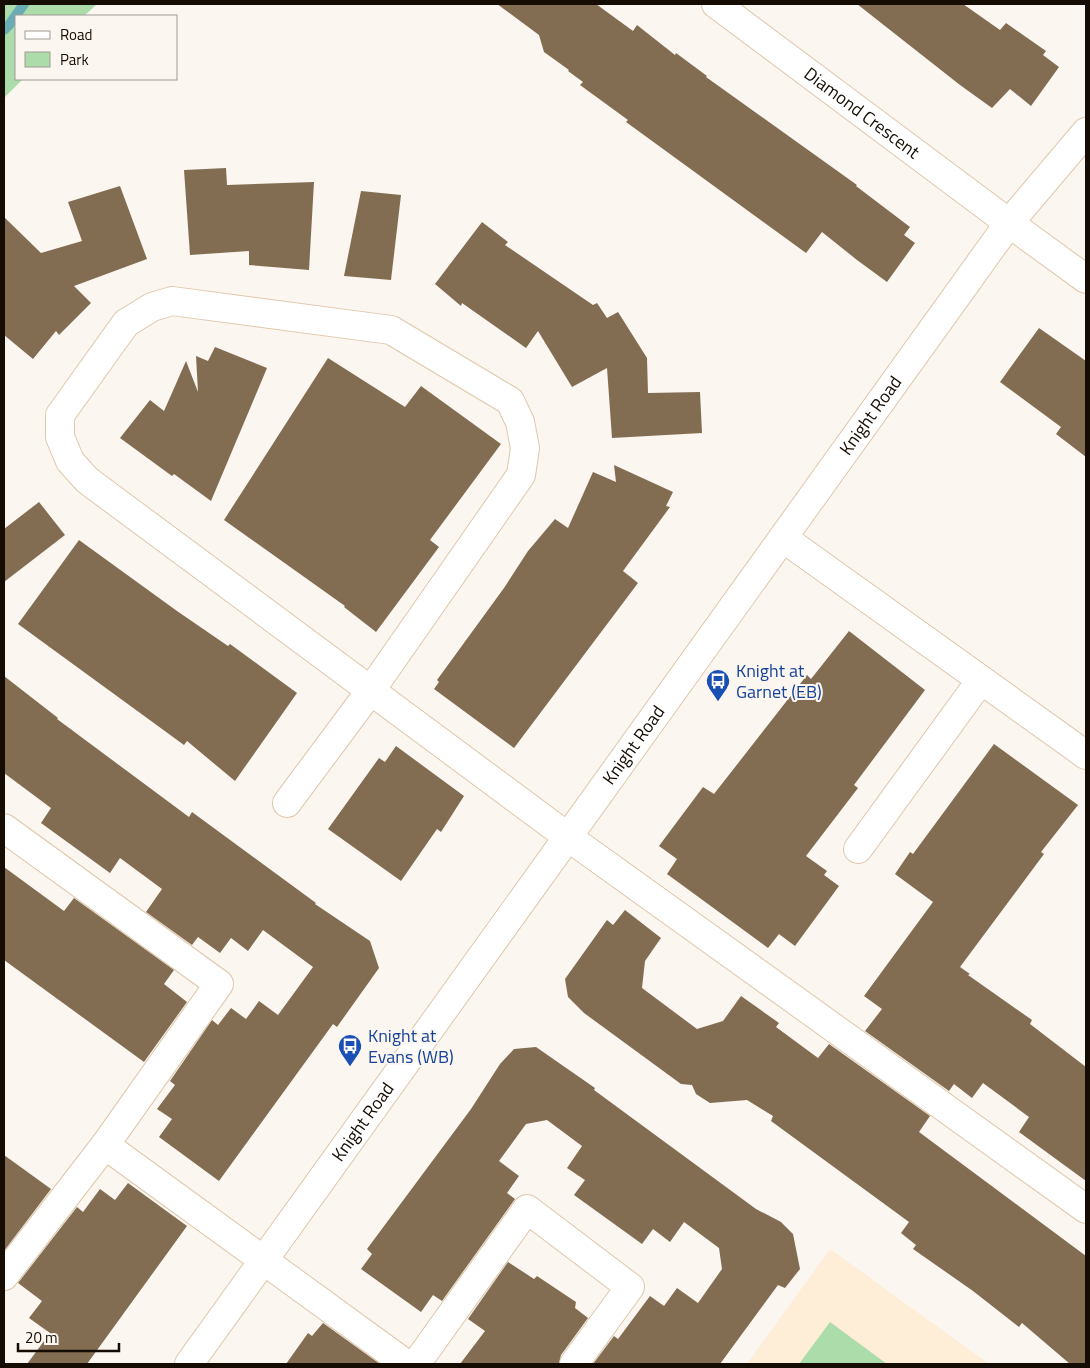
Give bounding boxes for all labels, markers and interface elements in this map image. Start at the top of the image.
legend [15,15,178,80]
text: Road [60,23,92,46]
text: Park [60,48,89,71]
street label: Diamond Crescent [799,60,926,165]
street label: Knight Road [832,370,908,460]
place label: Knight at Garnet (EB) [736,657,822,705]
bus stop icon: Knight at Garnet (EB) [705,668,731,702]
street label: Knight Road [595,700,671,790]
place label: Knight at Evans (WB) [368,1022,454,1070]
bus stop icon: Knight at Evans (WB) [337,1033,363,1067]
street label: Knight Road [325,1076,400,1167]
scale bar [18,1320,119,1352]
text: 20 m [25,1326,58,1349]

